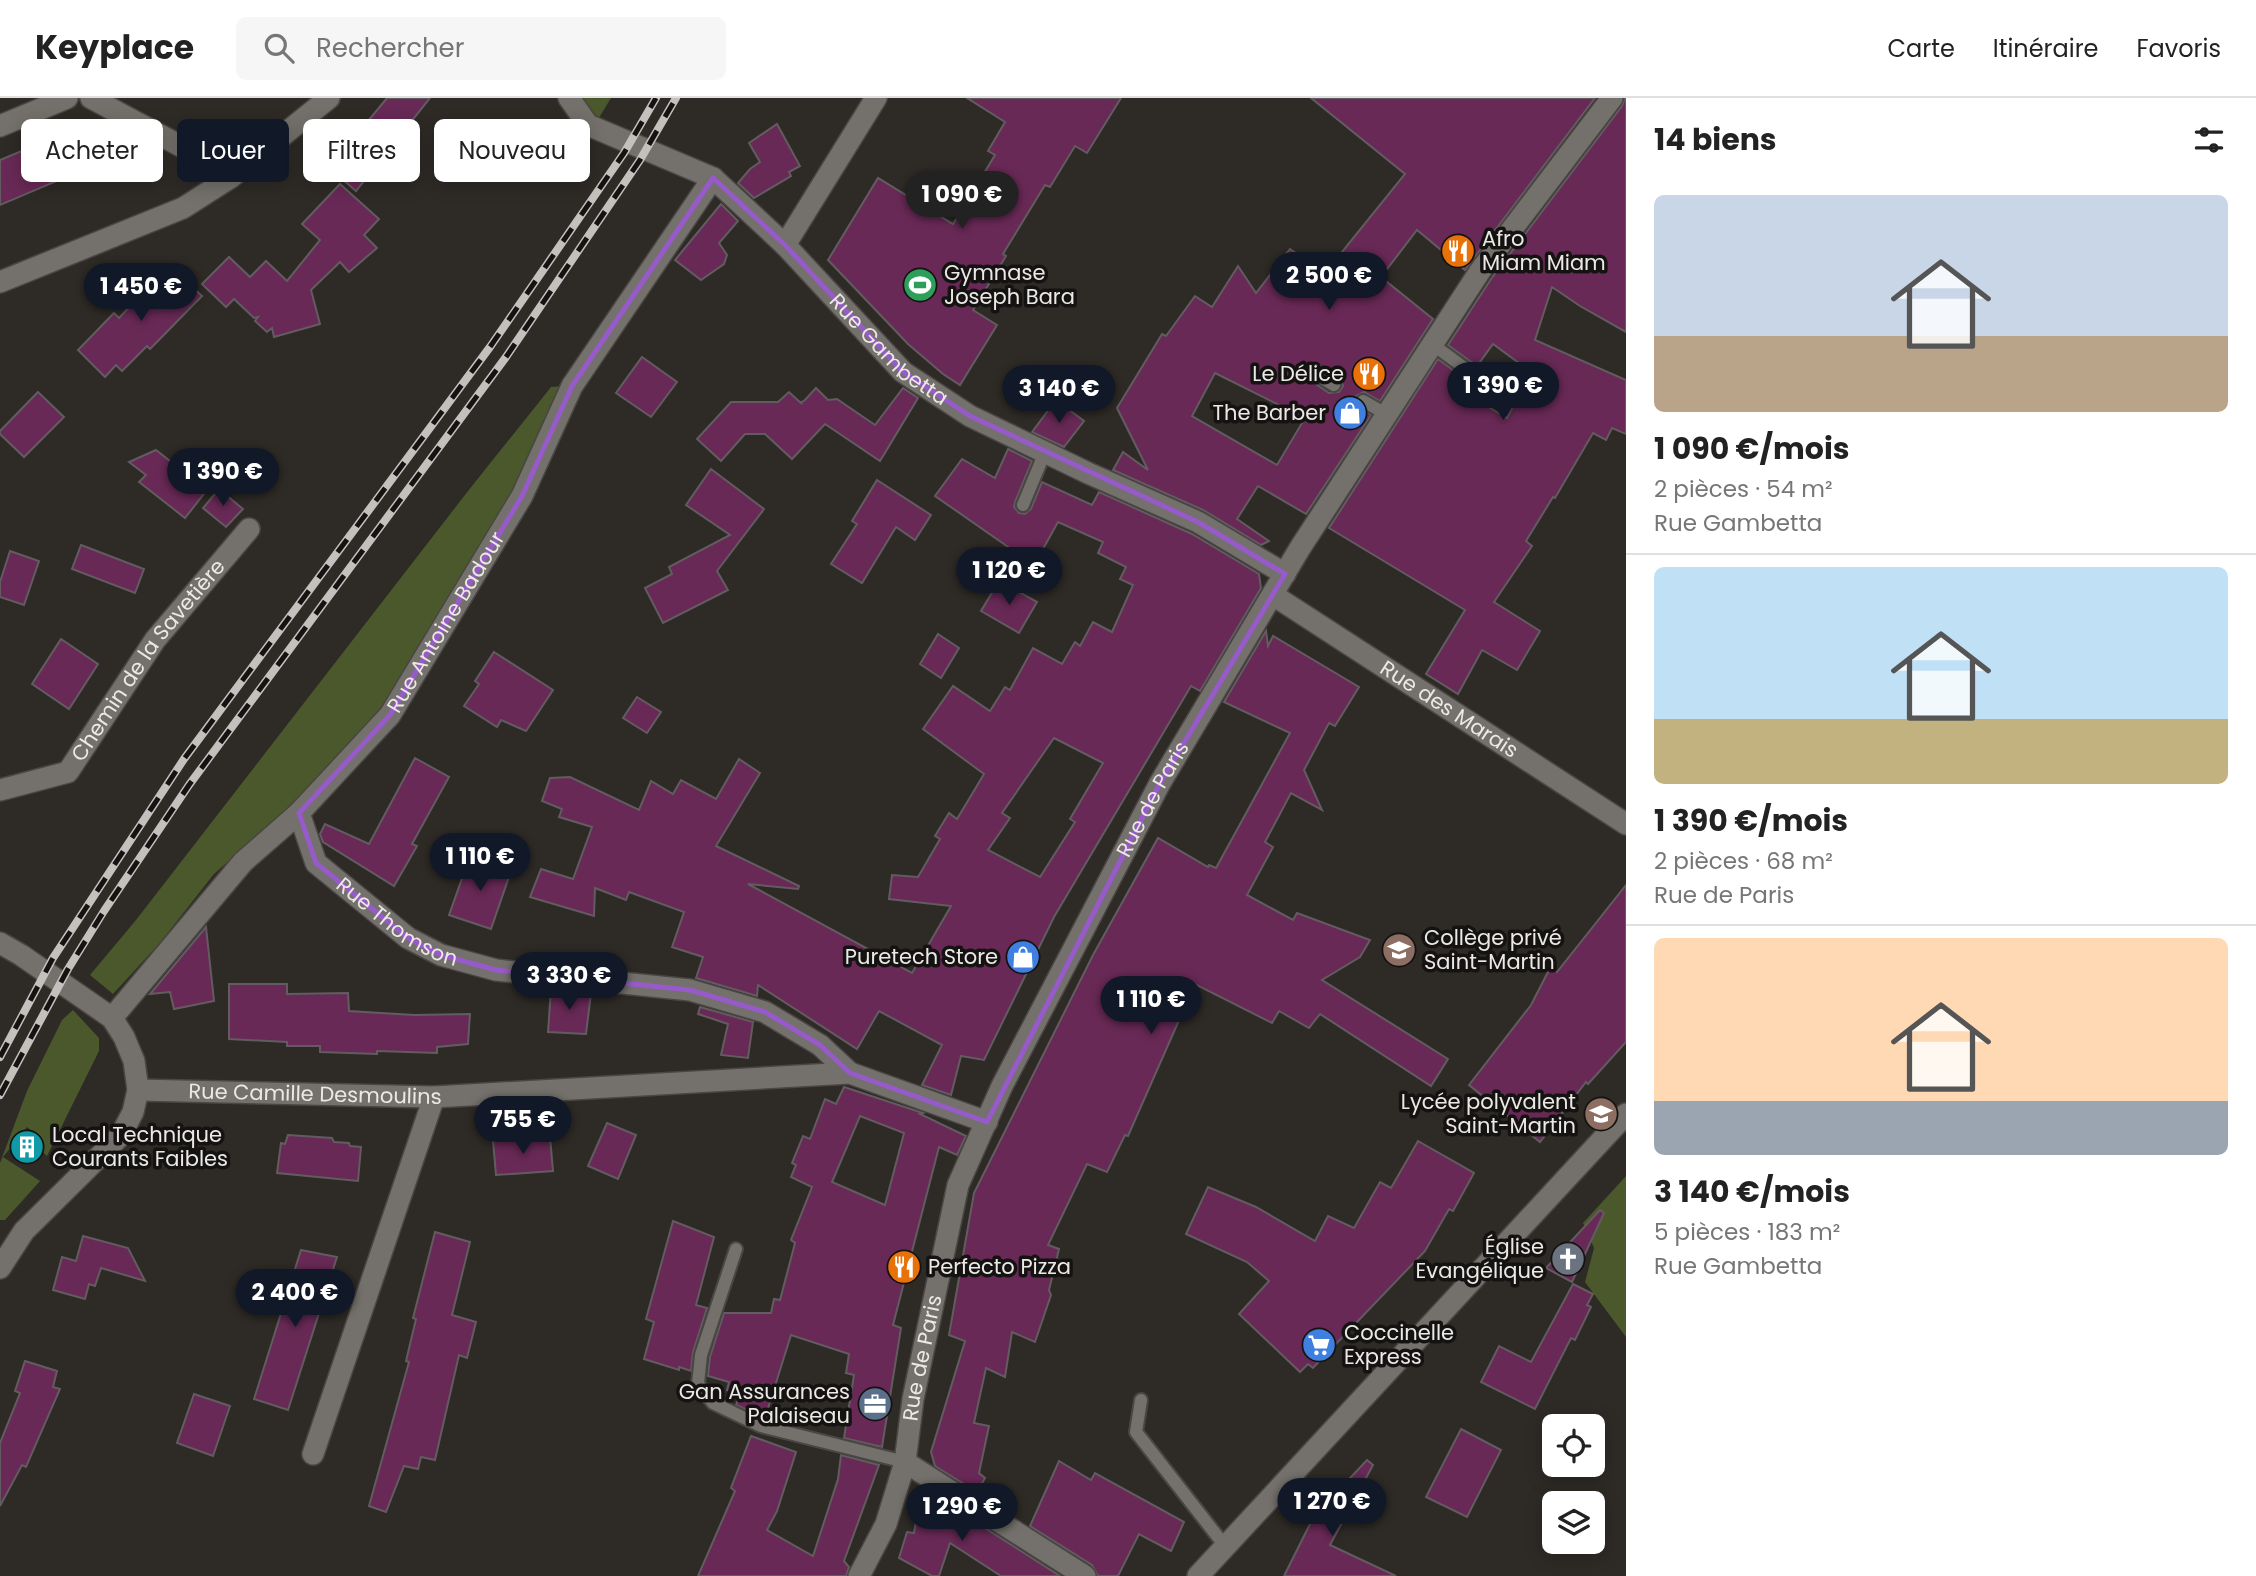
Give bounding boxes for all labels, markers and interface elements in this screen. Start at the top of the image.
search box [236,17,726,80]
text: Keyplace [35,24,194,71]
icon: search [260,29,298,67]
text: Rechercher [316,30,464,66]
text: Carte [1887,32,1955,65]
text: Itinéraire [1993,32,2098,65]
text: Favoris [2136,32,2221,65]
text: 14 biens [1654,118,1777,161]
chip: Acheter [21,119,163,182]
chip: Louer [177,119,289,182]
chip: Filtres [303,119,420,182]
chip: Nouveau [434,119,590,182]
icon: filters [2190,121,2228,159]
pin: 1 090 € [897,172,1027,231]
text: 1 090 € [922,178,1002,210]
place label: Afro Miam Miam [1482,224,1606,277]
restaurant icon: Afro Miam Miam [1439,232,1477,270]
icon: home [1878,241,2004,367]
pin: 2 500 € [1264,252,1394,312]
place label: Gymnase Joseph Bara [944,258,1075,311]
text: 2 500 € [1286,259,1372,291]
pin: 1 450 € [76,264,206,323]
sports icon: Gymnase Joseph Bara [901,266,939,304]
text: 1 450 € [100,270,182,302]
street label: Rue Gambetta [823,287,954,412]
restaurant icon: Le Délice [1350,355,1388,393]
place label: Le Délice [1252,359,1344,388]
pin: 1 390 € [1438,362,1568,422]
pin: 3 140 € [994,366,1124,425]
text: 1 390 € [1463,369,1543,401]
text: 3 140 € [1018,372,1100,404]
shop icon: The Barber [1331,394,1369,432]
place label: The Barber [1213,398,1326,427]
text: 1 090 €/mois [1654,427,1850,470]
pin: 1 390 € [158,448,288,508]
text: 1 390 € [183,455,263,487]
text: 2 pièces · 54 m² [1654,473,1833,505]
text: Rue Gambetta [1654,507,1822,539]
street label: Rue Antoine Badour [380,526,511,718]
pin: 1 120 € [944,547,1074,607]
street label: Chemin de la Savetière [64,553,231,767]
text: 1 120 € [972,554,1046,586]
icon: home [1878,613,2004,739]
street label: Rue des Marais [1375,653,1524,764]
street label: Rue de Paris [1109,735,1196,862]
text: 1 390 €/mois [1654,799,1848,842]
pin: 1 110 € [415,834,545,893]
text: 1 110 € [446,840,515,872]
text: 2 pièces · 68 m² [1654,845,1833,877]
street label: Rue Thomson [330,870,461,973]
text: Rue de Paris [1654,879,1794,911]
place label: Collège privé Saint-Martin [1424,923,1562,976]
school or university icon: Collège privé Saint-Martin [1380,931,1418,969]
shop icon: Puretech Store [1004,938,1042,976]
place label: Puretech Store [845,942,998,971]
pin: 3 330 € [504,953,634,1012]
text: 3 330 € [527,959,611,991]
pin: 1 110 € [1086,976,1216,1036]
text: 1 110 € [1117,983,1186,1015]
icon: home [1878,984,2004,1110]
street label: Rue Camille Desmoulins [188,1076,442,1111]
place label: Lycée polyvalent Saint-Martin [1401,1087,1576,1140]
school or university icon: Lycée polyvalent Saint-Martin [1582,1095,1620,1133]
pin: 755 € [474,1096,572,1156]
text: 755 € [490,1103,556,1135]
place label: Local Technique Courants Faibles [52,1120,228,1173]
building icon: Local Technique Courants Faibles [8,1128,46,1166]
text: 3 140 €/mois [1654,1170,1850,1213]
text: 5 pièces · 183 m² [1654,1216,1840,1248]
place label: Église Evangélique [1416,1232,1544,1285]
church icon: Église Evangélique [1549,1240,1587,1278]
restaurant icon: Perfecto Pizza [885,1248,923,1286]
text: Rue Gambetta [1654,1250,1822,1282]
place label: Perfecto Pizza [928,1252,1071,1281]
pin: 2 400 € [230,1270,360,1329]
text: 2 400 € [252,1276,338,1308]
street label: Rue de Paris [895,1292,949,1423]
place label: Coccinelle Express [1344,1318,1454,1371]
supermarket icon: Coccinelle Express [1300,1326,1338,1364]
place label: Gan Assurances Palaiseau [679,1377,850,1430]
office icon: Gan Assurances Palaiseau [856,1385,894,1423]
map controls [1542,1414,1605,1554]
button: locate [1542,1414,1605,1477]
pin: 1 270 € [1267,1478,1397,1538]
pin: 1 290 € [897,1484,1027,1543]
text: 1 270 € [1293,1485,1371,1517]
text: 1 290 € [923,1490,1001,1522]
button: layers [1542,1491,1605,1554]

